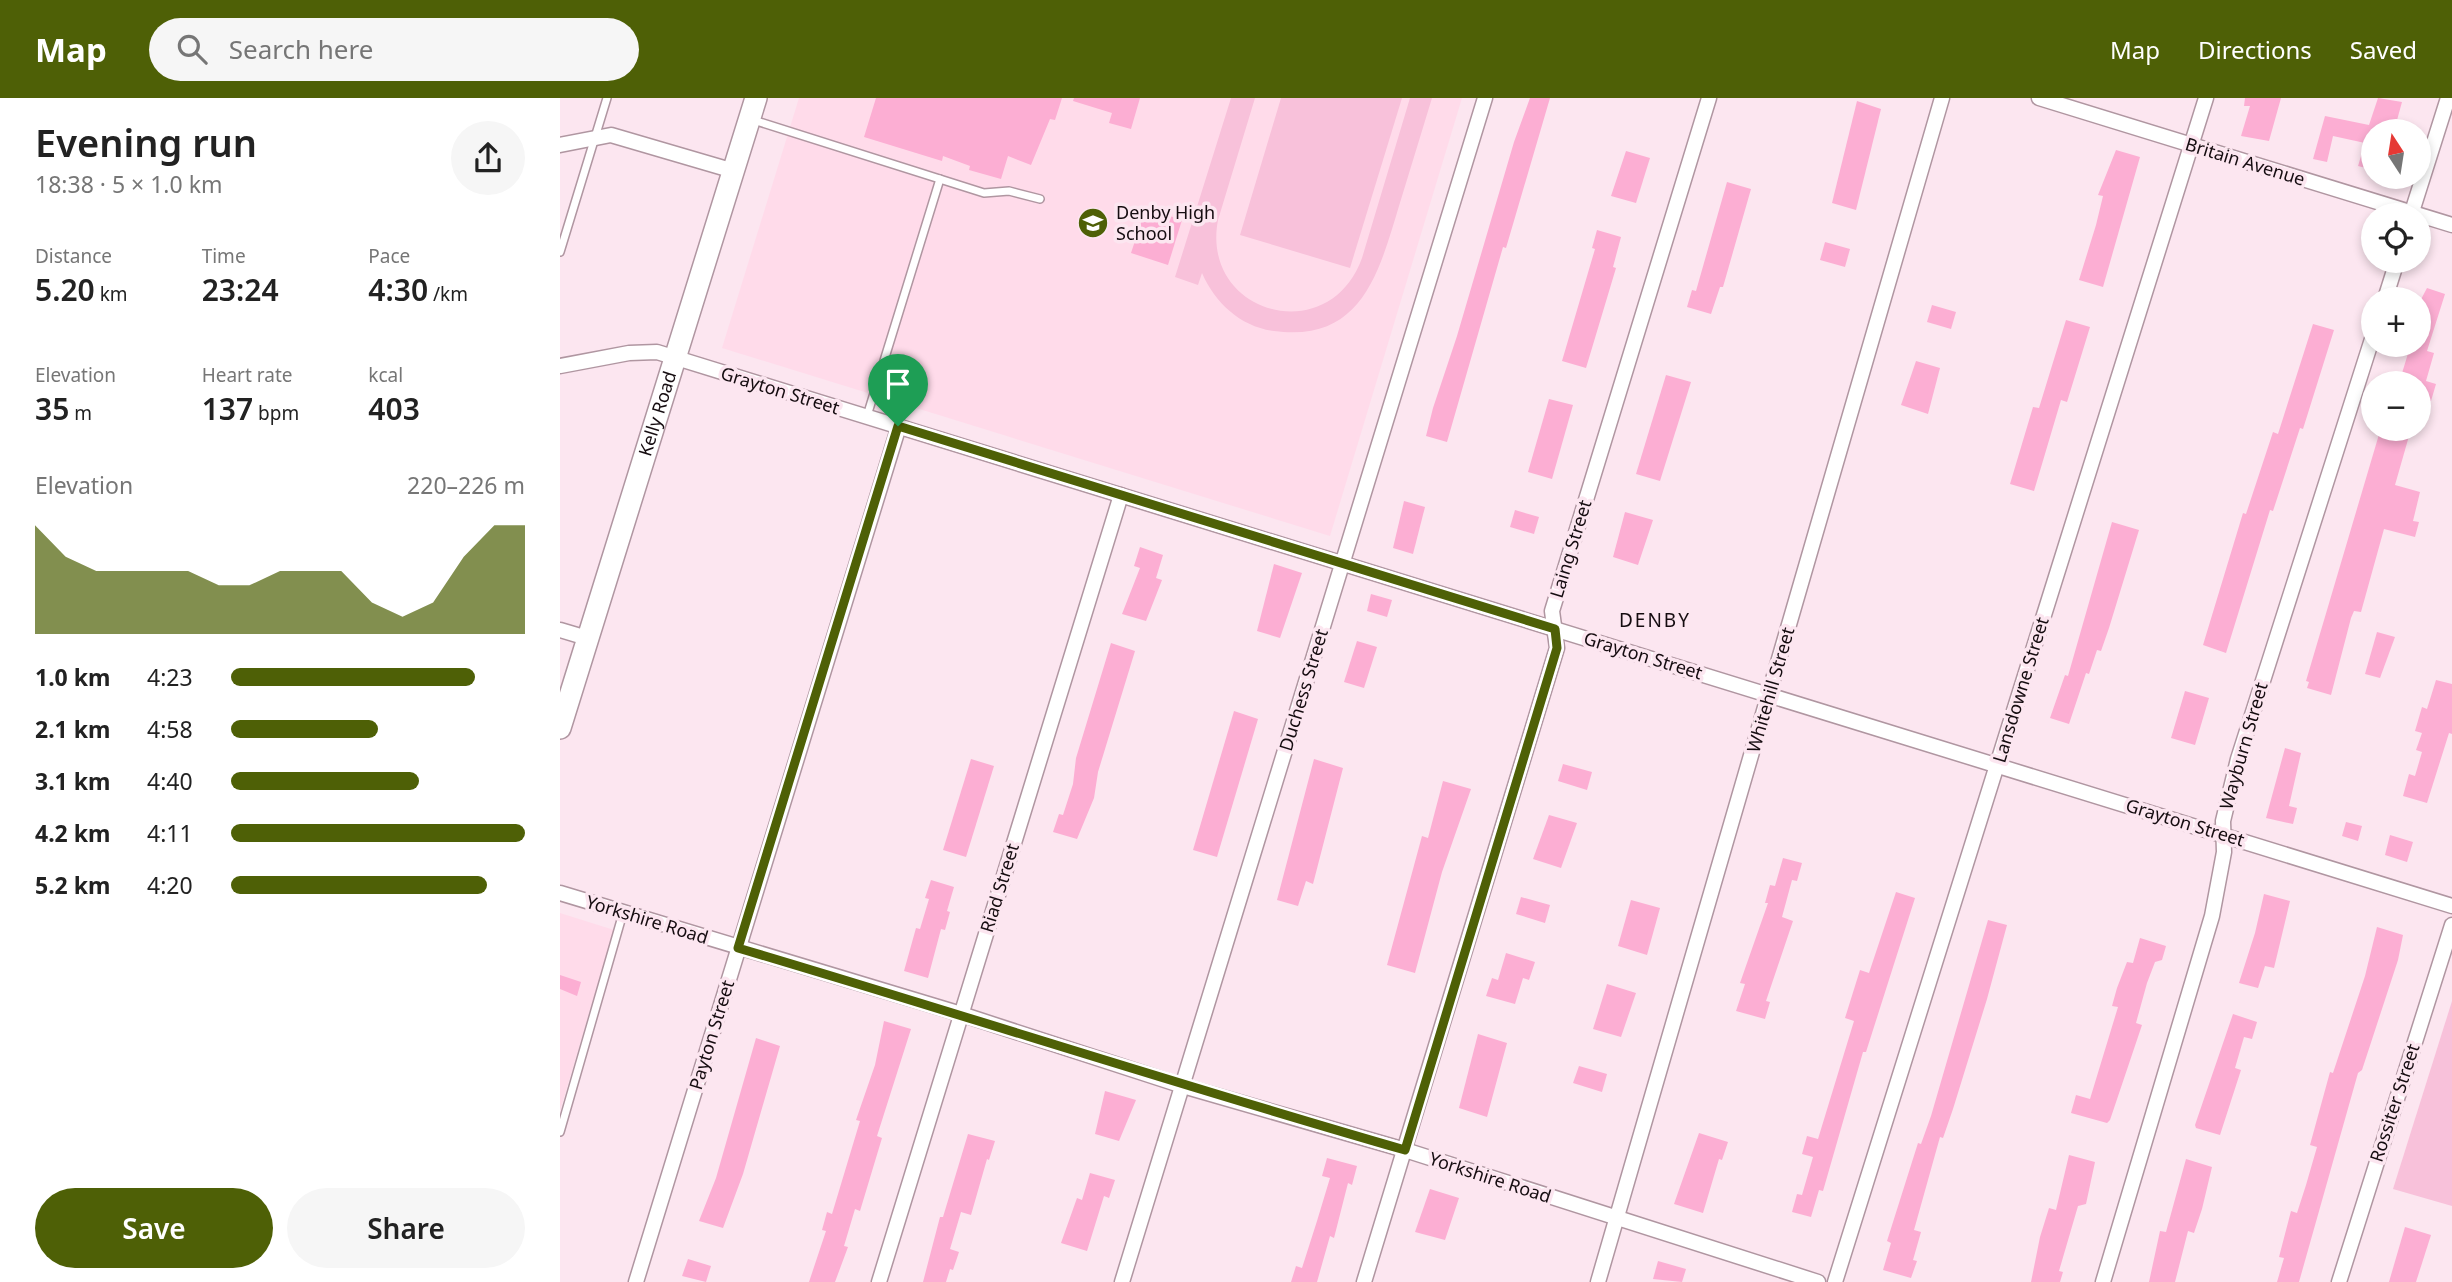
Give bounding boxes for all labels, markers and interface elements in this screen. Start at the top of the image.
search box [149,18,639,81]
text: Map [35,27,107,72]
icon: search [173,30,211,68]
text: Search here [229,31,373,67]
text: Map [2110,33,2160,66]
text: Directions [2198,33,2312,66]
text: Saved [2350,33,2417,66]
text: Evening run [35,116,257,168]
north arrow [2361,119,2431,189]
map controls [2361,119,2431,441]
button: share [451,121,525,195]
street label: Britain Avenue [2182,131,2308,191]
text: 18:38 · 5 × 1.0 km [35,168,222,200]
place label: Denby High School [1116,200,1215,245]
button: locate [2361,203,2431,273]
school or university icon: Denby High School [1076,206,1110,240]
text: Distance [35,243,112,269]
text: Time [202,243,246,269]
text: Pace [368,243,410,269]
text: 5.20 [35,269,95,310]
text: 23:24 [202,269,279,310]
text: 4:30 [368,269,428,310]
text: km [95,281,128,307]
text: /km [428,281,468,307]
button: + [2361,287,2431,357]
pin [868,354,928,426]
street label: Grayton Street [718,361,843,420]
text: Elevation [35,362,116,388]
text: Heart rate [202,362,292,388]
text: kcal [368,362,403,388]
icon: arrive [879,365,917,403]
street label: Kelly Road [632,368,681,459]
button: − [2361,371,2431,441]
text: 35 [35,388,69,429]
text: 137 [202,388,253,429]
text: 403 [368,388,420,429]
text: m [69,400,92,426]
text: bpm [253,400,299,426]
text: Elevation [35,469,133,501]
text: 220–226 m [407,469,525,501]
street label: Laing Street [1544,496,1596,601]
district label: DENBY [1619,607,1691,633]
street label: Lansdowne Street [1986,613,2054,766]
street label: Whitehill Street [1741,624,1800,755]
street label: Duchess Street [1273,625,1333,754]
street label: Grayton Street [1581,626,1706,685]
text: 1.0 km [35,661,110,693]
text: 4:23 [147,661,193,693]
street label: Wayburn Street [2213,679,2273,812]
text: 2.1 km [35,713,110,745]
text: 4:58 [147,713,193,745]
text: 3.1 km [35,765,110,797]
text: 4:40 [147,765,193,797]
street label: Grayton Street [2123,793,2248,852]
text: 4.2 km [35,817,110,849]
text: 4:11 [147,817,193,849]
street label: Riad Street [974,840,1024,935]
text: 5.2 km [35,869,110,901]
text: 4:20 [147,869,193,901]
street label: Yorkshire Road [583,889,711,949]
street label: Payton Street [683,976,739,1093]
street label: Rossiter Street [2364,1040,2425,1165]
street label: Yorkshire Road [1426,1146,1554,1208]
button: Save [35,1188,273,1268]
button: Share [287,1188,525,1268]

